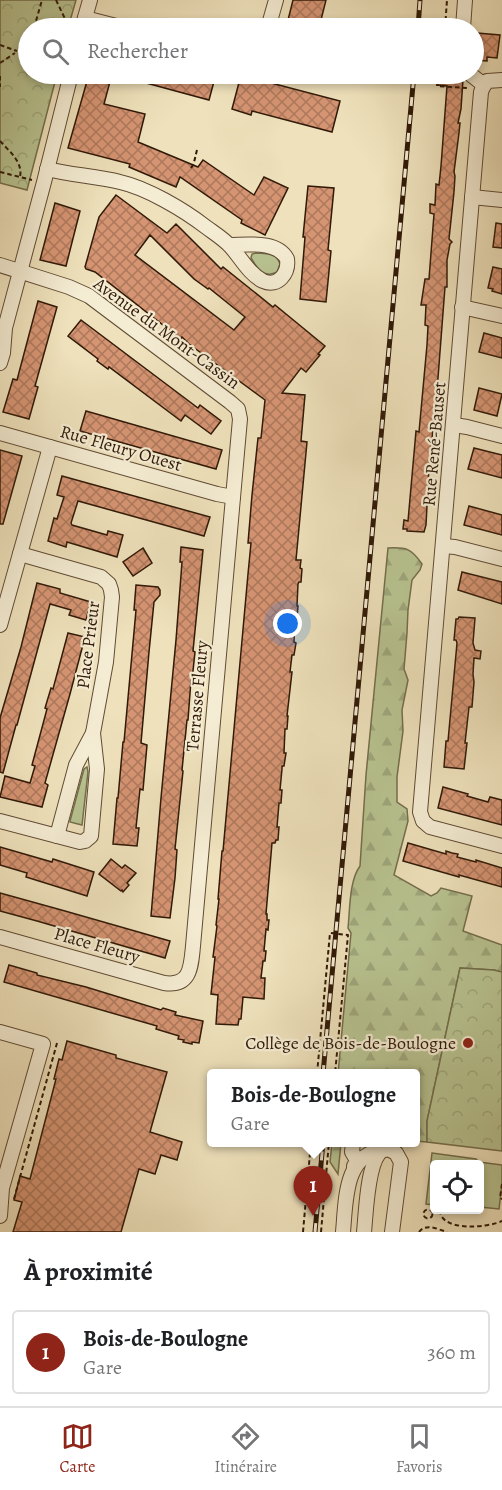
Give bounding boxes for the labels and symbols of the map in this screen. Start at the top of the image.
street label: Avenue du Mont-Cassin [88,271,245,394]
street label: Rue René-Bauset [417,381,451,507]
street label: Rue Fleury Ouest [57,419,185,477]
street label: Place Prieur [71,600,105,690]
your location [273,609,302,638]
street label: Terrasse Fleury [180,638,214,753]
street label: Place Fleury [51,921,144,969]
place label: Collège de Bois-de-Boulogne [245,1031,456,1055]
marker: Collège de Bois-de-Boulogne [461,1036,475,1050]
pin: 1 [294,1166,332,1216]

